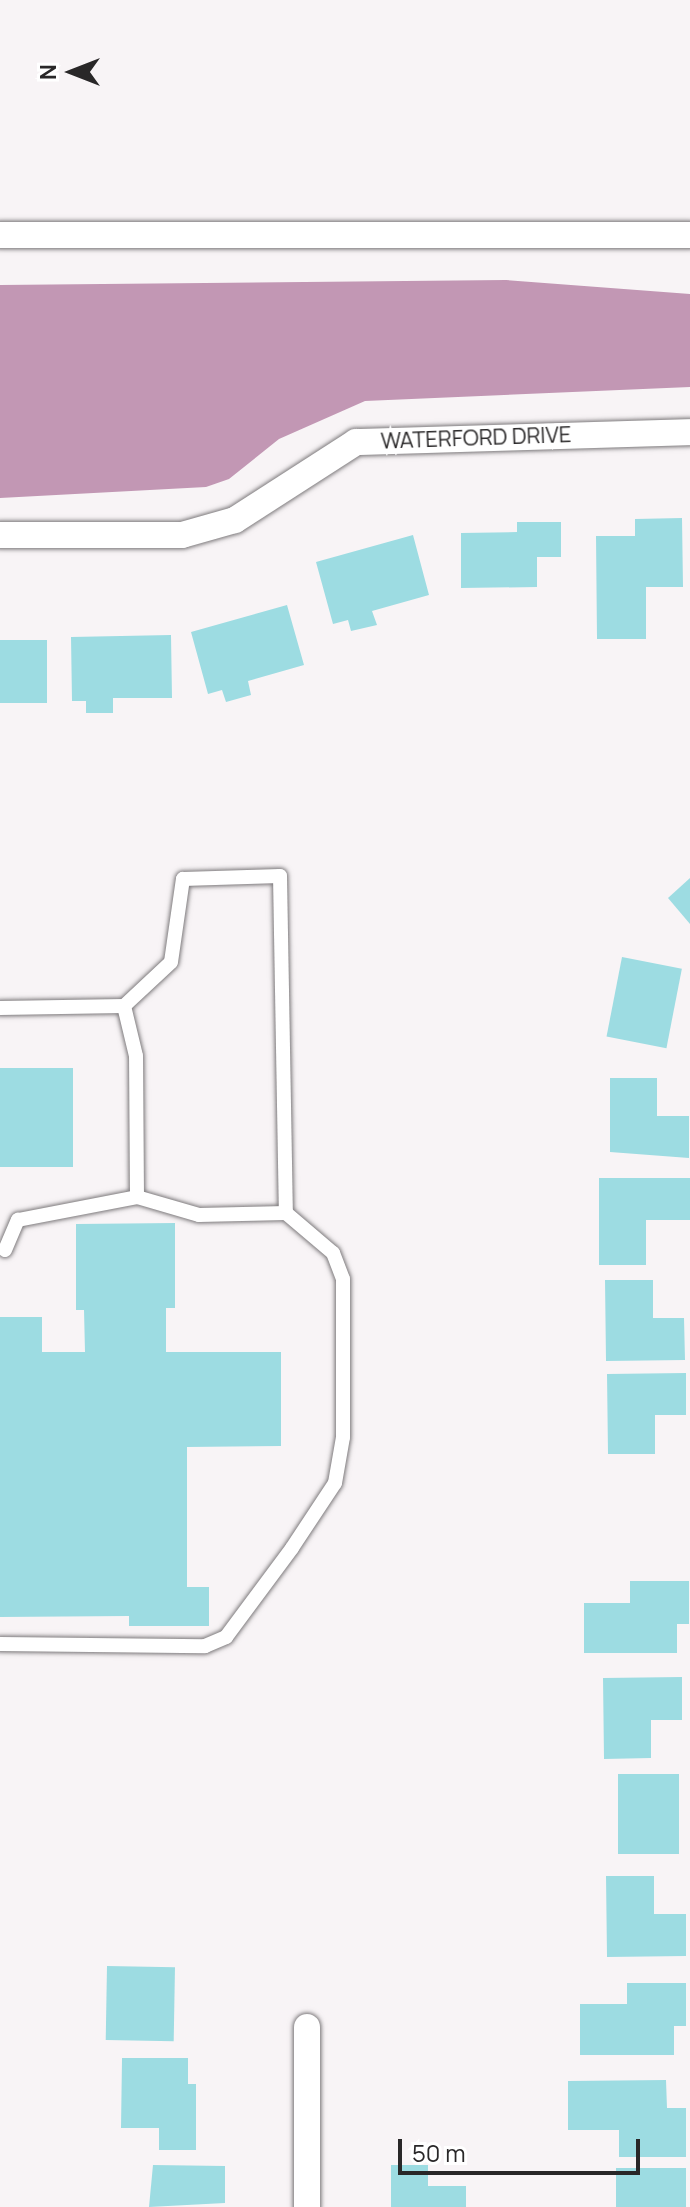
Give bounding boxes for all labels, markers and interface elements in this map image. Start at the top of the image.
north arrow [32,32,112,112]
text: N [33,64,63,80]
street label: WATERFORD DRIVE [380,421,572,455]
scale bar [402,2123,644,2173]
text: 50 m [412,2136,466,2169]

